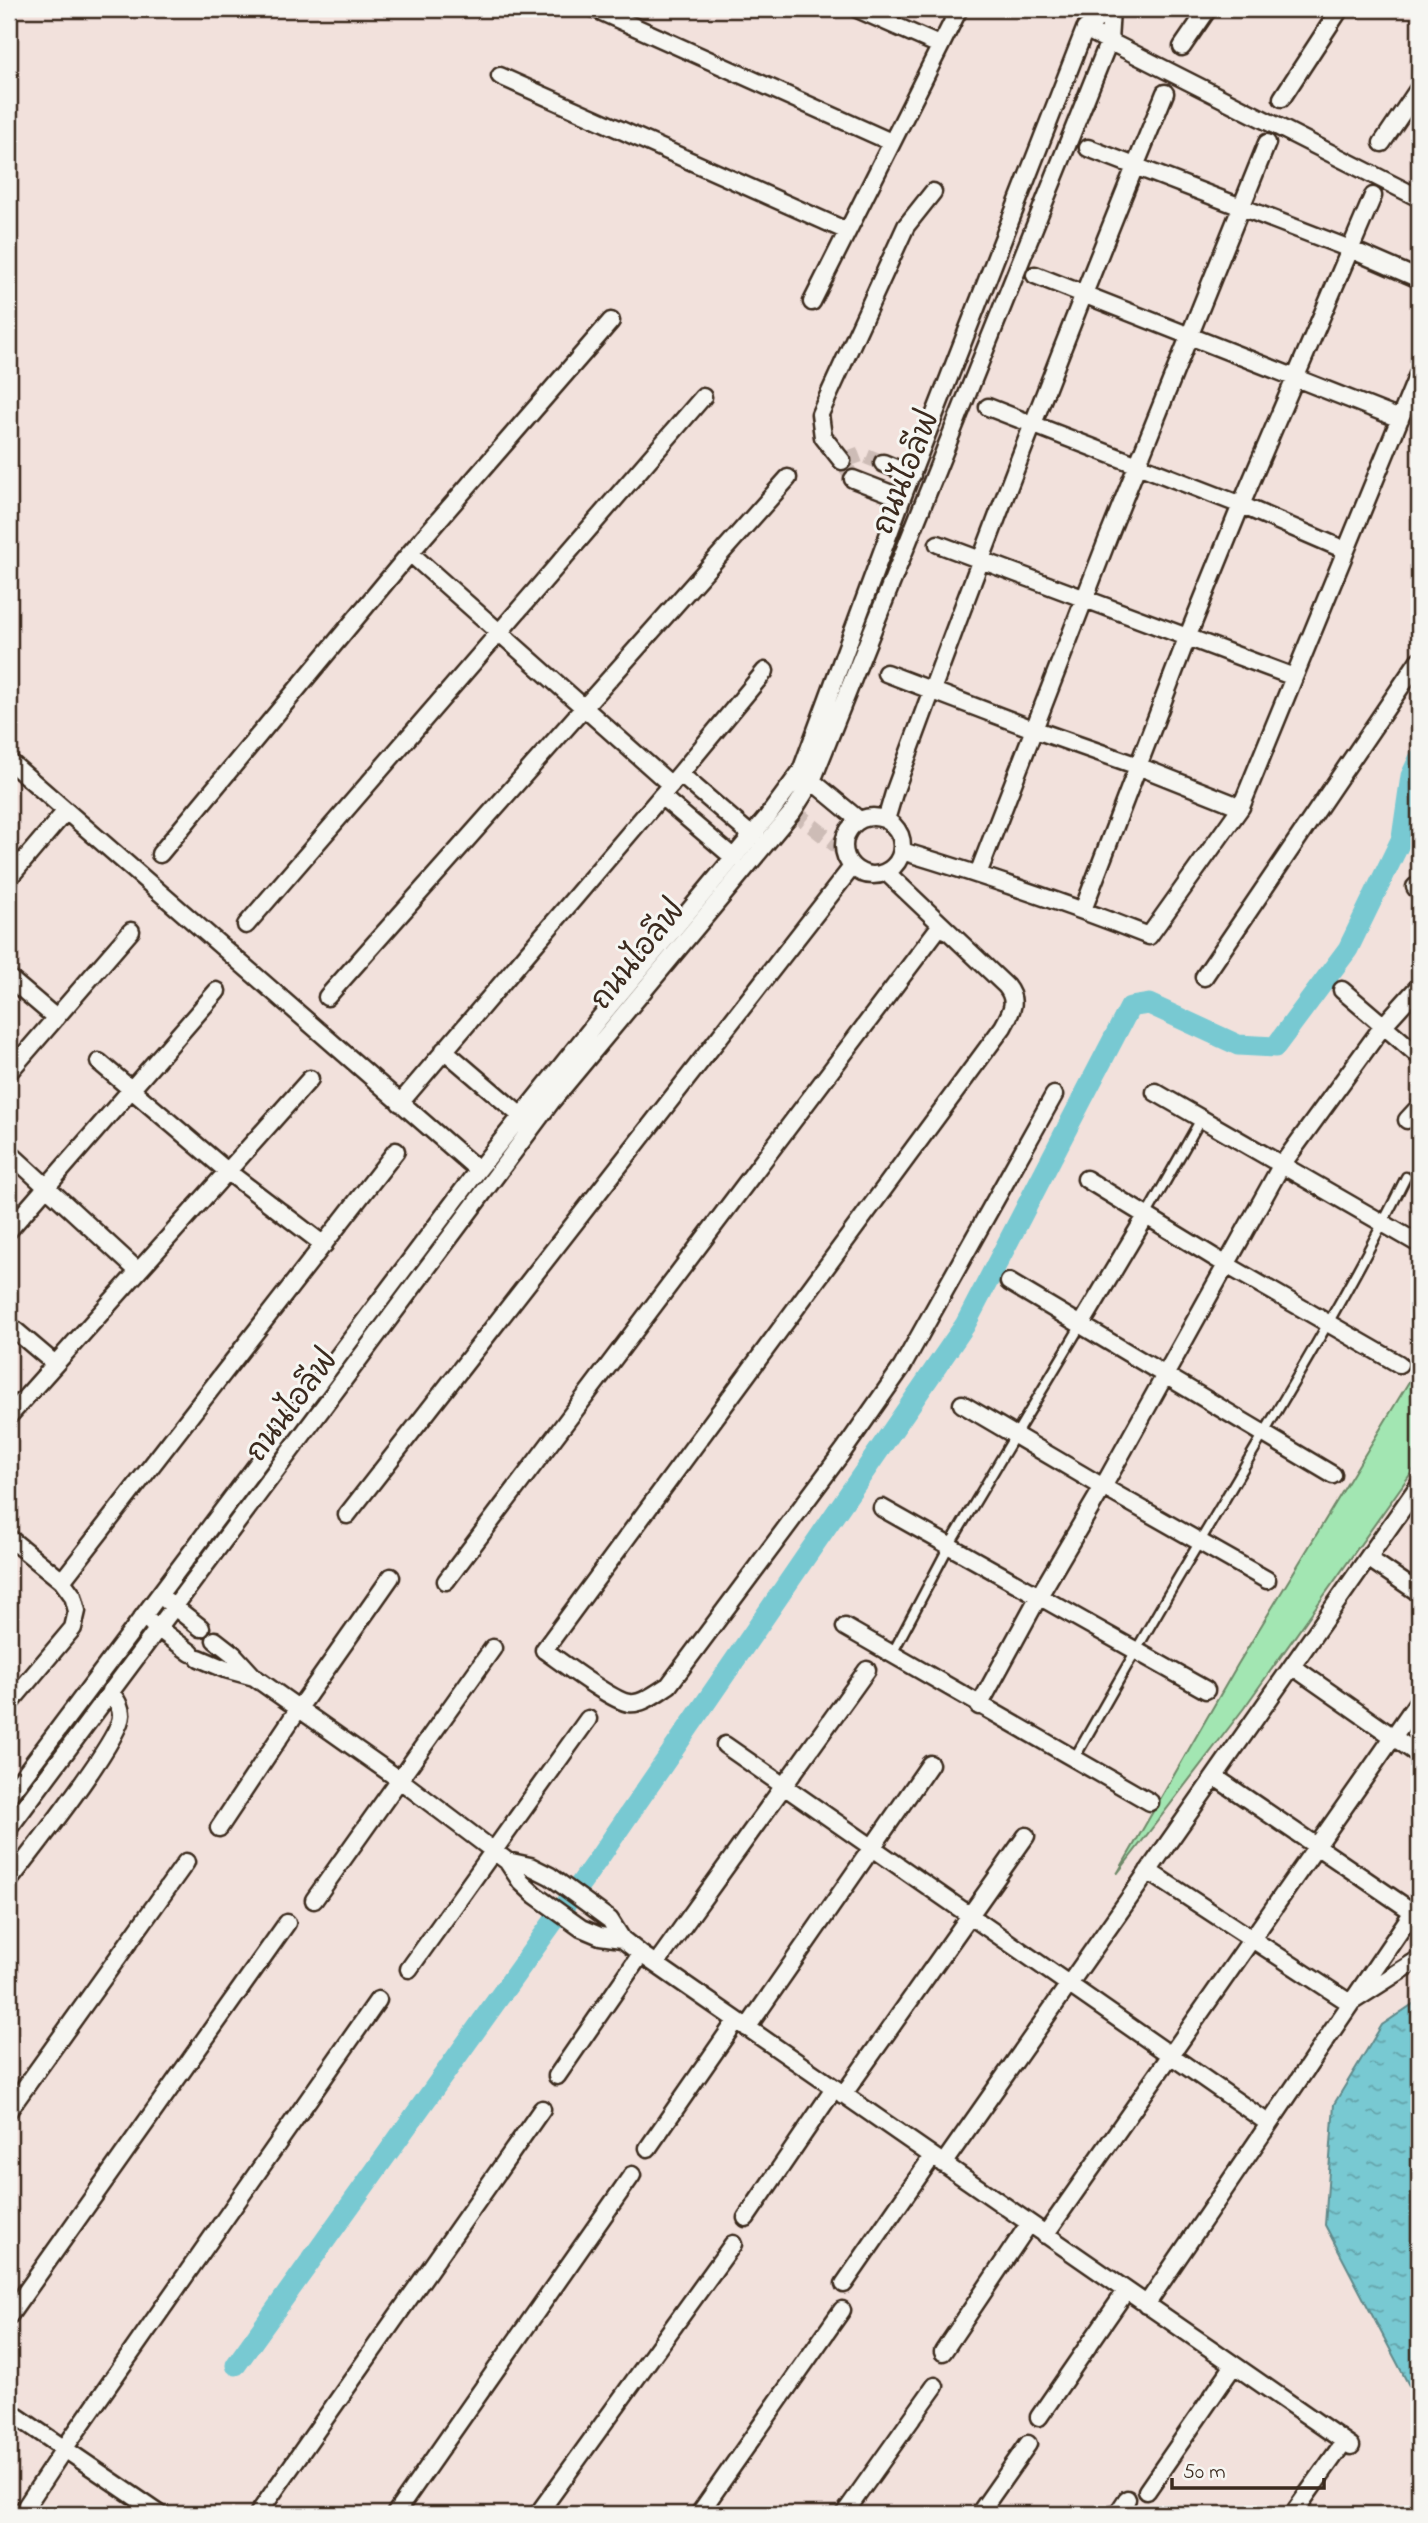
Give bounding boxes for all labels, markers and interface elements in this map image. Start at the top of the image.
street label: ถนนไอลีฟ [862,404,953,542]
street label: ถนนไอลีฟ [580,891,698,1020]
street label: ถนนไอลีฟ [236,1341,350,1472]
scale bar [1172,2446,1325,2490]
text: 50 m [1183,2458,1226,2488]

